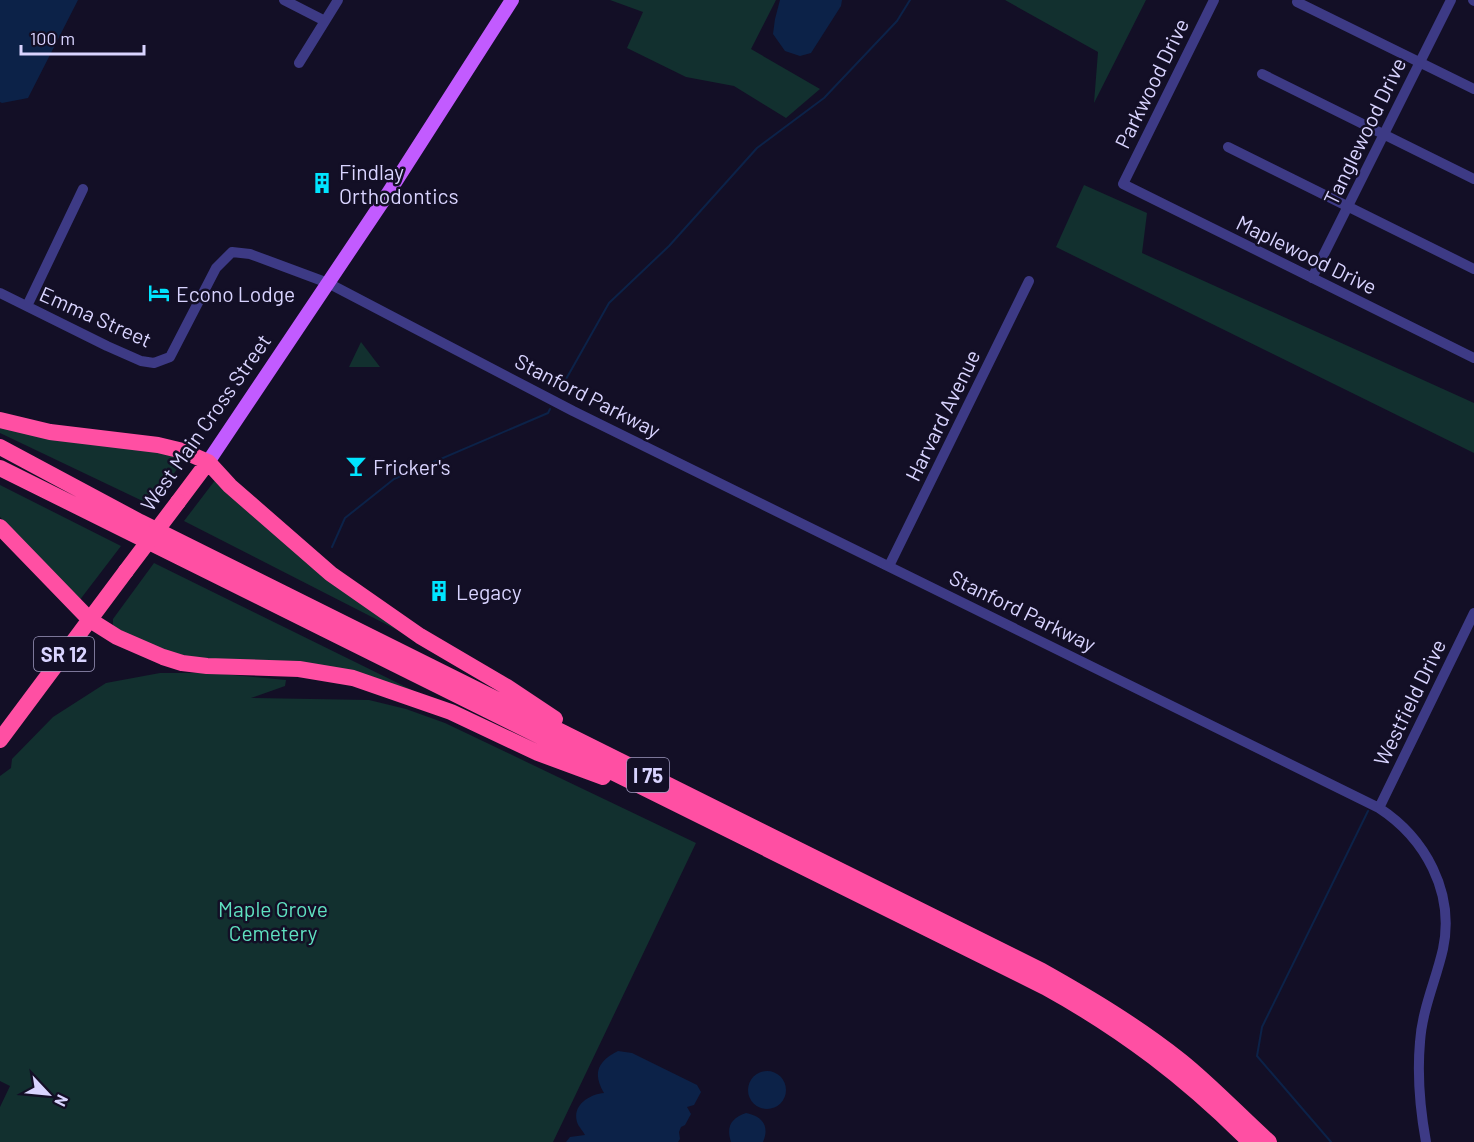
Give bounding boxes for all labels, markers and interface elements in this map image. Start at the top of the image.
street label: Parkwood Drive [1109,14,1193,152]
scale bar [21,18,144,56]
text: 100 m [30,27,75,49]
street label: Tanglewood Drive [1318,53,1410,209]
place label: Findlay Orthodontics [339,159,459,208]
building icon: Findlay Orthodontics [310,171,334,195]
street label: Maplewood Drive [1233,209,1381,299]
street label: Emma Street [36,280,156,352]
hotel icon: Econo Lodge [147,281,171,305]
place label: Econo Lodge [176,281,295,306]
street label: West Main Cross Street [135,329,275,515]
street label: Harvard Avenue [899,345,985,485]
street label: Stanford Parkway [511,348,665,442]
bar icon: Fricker's [344,454,368,478]
place label: Fricker's [373,454,451,479]
street label: Stanford Parkway [946,564,1100,656]
building icon: Legacy [427,579,451,603]
place label: Legacy [456,579,522,604]
street label: Westfield Drive [1368,635,1450,769]
road number: SR 12 [34,637,94,671]
road number: I 75 [627,758,669,792]
park label: Maple Grove Cemetery [218,896,328,945]
north arrow [18,1064,78,1124]
text: N [51,1092,73,1110]

